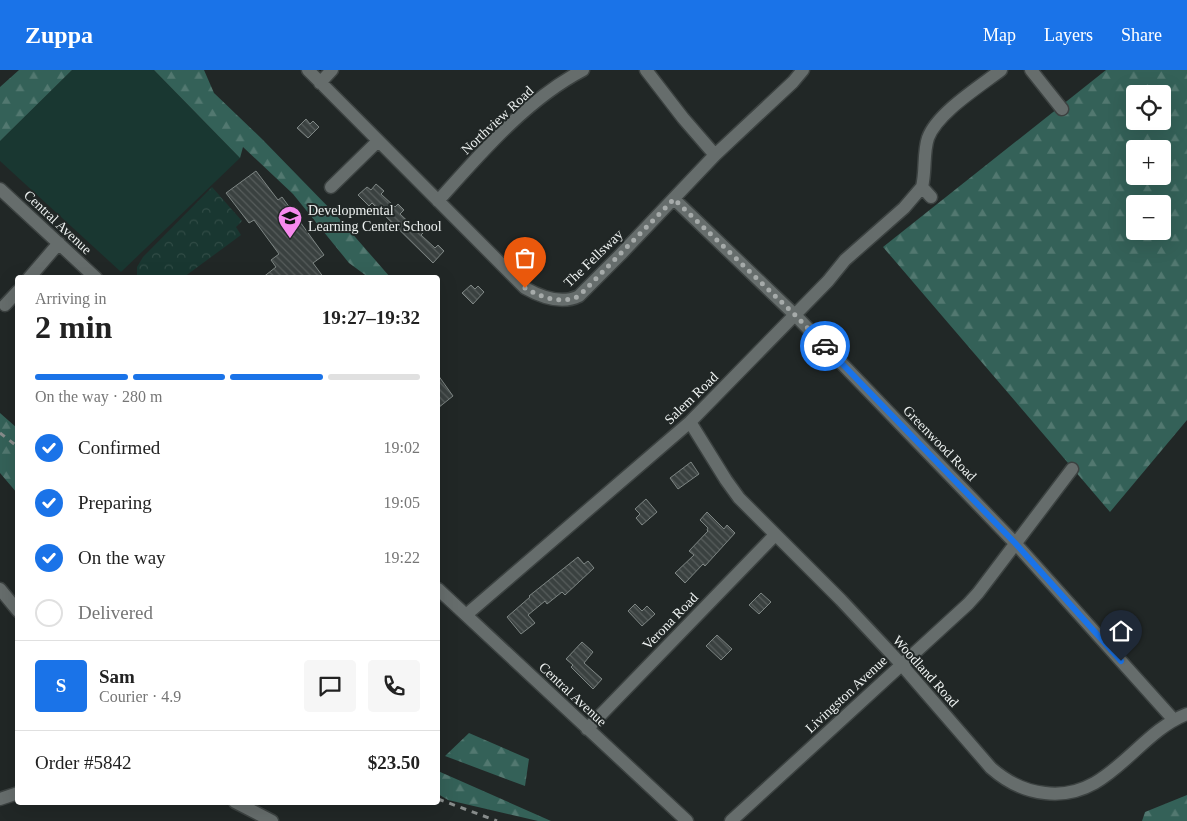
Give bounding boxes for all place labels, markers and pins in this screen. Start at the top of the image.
place label: Developmental Learning Center School [308,203,442,234]
school or university icon: Developmental Learning Center School [277,205,303,239]
pin [504,237,546,288]
pin [1100,610,1142,661]

